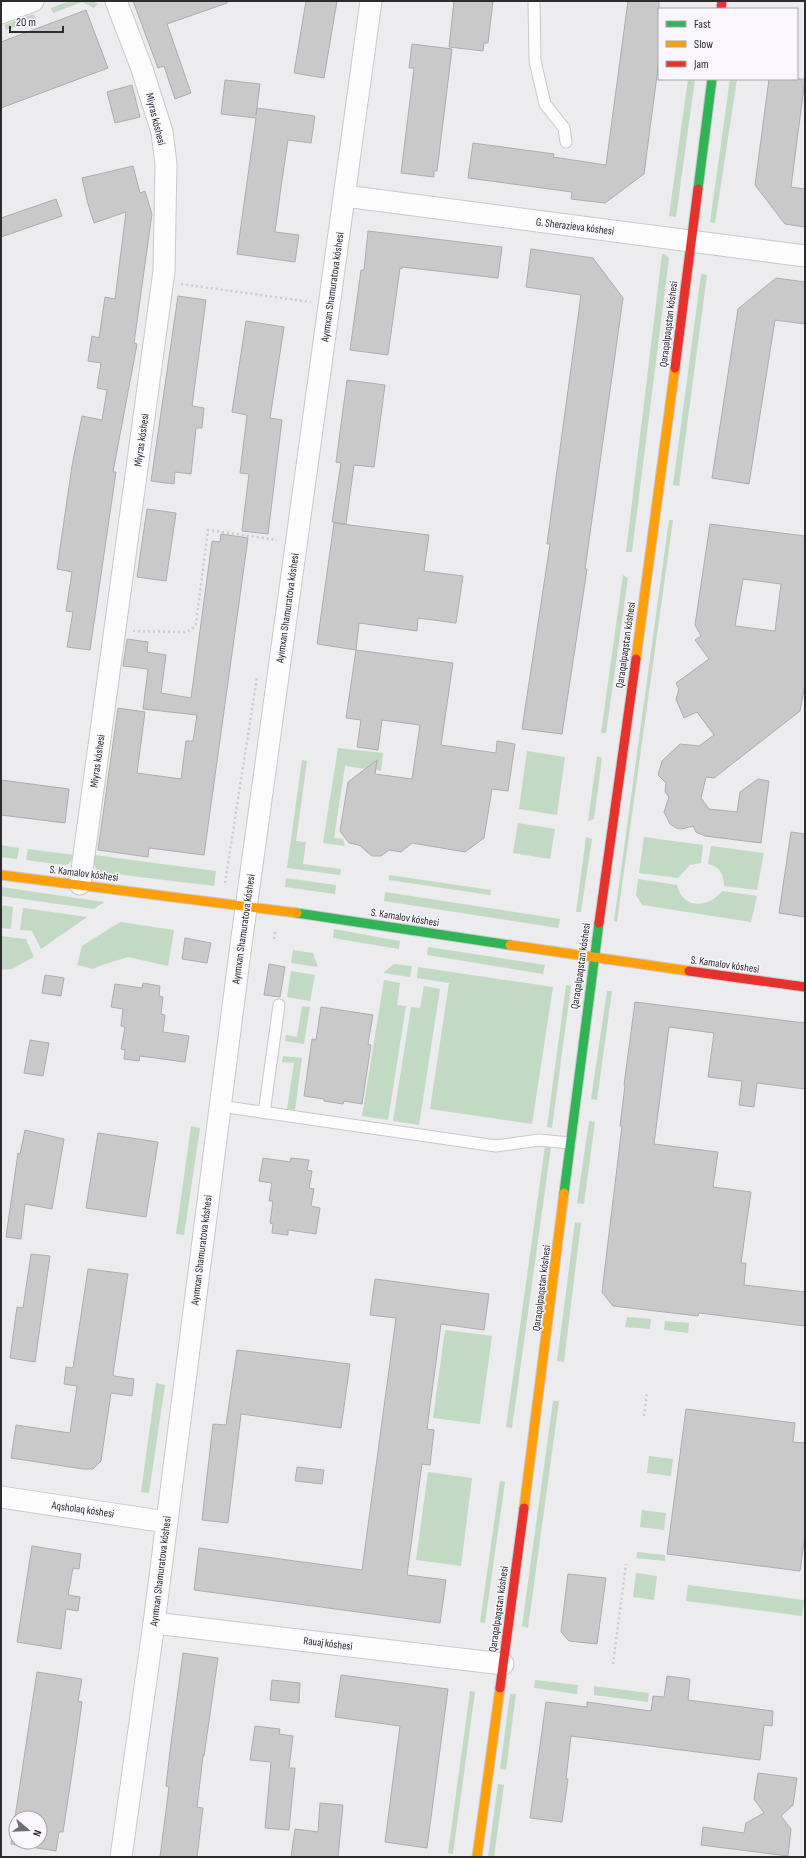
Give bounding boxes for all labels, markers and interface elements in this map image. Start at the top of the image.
scale bar [10,8,63,34]
legend [658,8,798,80]
text: 20 m [16,15,36,30]
text: Fast [694,17,711,32]
text: Slow [694,37,713,52]
text: Jam [693,57,709,72]
street label: Miyras kóshesi [143,92,168,147]
street label: G. Sherazieva kóshesi [535,215,615,238]
street label: Ayımxan Shamuratova kóshesi [318,231,347,344]
street label: Qaraqalpaqstan kóshesi [657,280,680,368]
street label: Miyras kóshesi [131,413,152,467]
street label: Ayımxan Shamuratova kóshesi [273,552,302,665]
street label: Qaraqalpaqstan kóshesi [613,601,638,689]
street label: Miyras kóshesi [87,734,108,788]
street label: S. Kamalov kóshesi [49,863,119,884]
street label: Ayımxan Shamuratova kóshesi [229,873,258,986]
street label: S. Kamalov kóshesi [370,906,440,929]
street label: Qaraqalpaqstan kóshesi [568,922,593,1010]
street label: S. Kamalov kóshesi [690,953,760,976]
street label: Ayımxan Shamuratova kóshesi [188,1194,215,1307]
street label: Qaraqalpaqstan kóshesi [530,1244,553,1332]
street label: Aqsholaq kóshesi [50,1499,115,1520]
street label: Ayımxan Shamuratova kóshesi [147,1515,174,1628]
street label: Qaraqalpaqstan kóshesi [486,1565,511,1653]
street label: Rauaj kóshesi [303,1634,353,1653]
north arrow [8,1810,48,1850]
text: N [30,1828,44,1838]

